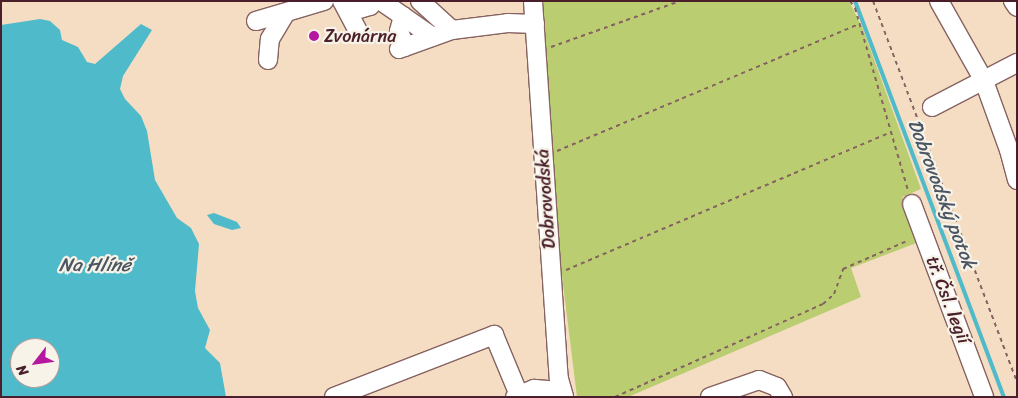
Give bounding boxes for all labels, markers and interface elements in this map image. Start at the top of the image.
place label: Zvonárna [324,25,396,47]
marker: Zvonárna [308,30,320,42]
water label: Dobrovodský potok [903,116,981,272]
street label: Dobrovodská [532,148,560,250]
street label: tř. Čsl. legií [921,253,975,347]
water label: Na Hlíně [59,254,131,276]
north arrow [10,338,60,388]
text: N [9,360,36,381]

